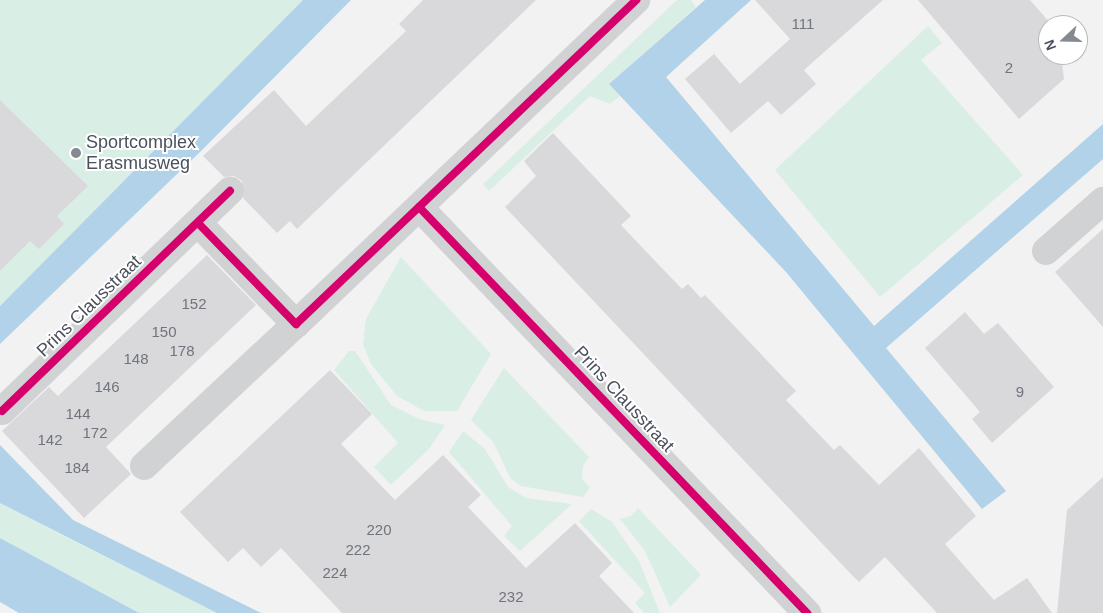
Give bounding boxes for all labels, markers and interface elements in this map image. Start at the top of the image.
house number: 111 [792,15,814,33]
north arrow [1038,15,1088,65]
text: N [1041,37,1059,53]
house number: 2 [1005,59,1013,77]
place label: Sportcomplex Erasmusweg [86,132,196,174]
marker: Sportcomplex Erasmusweg [70,147,82,159]
street label: Prins Clausstraat [32,251,146,361]
house number: 152 [181,295,207,313]
house number: 150 [151,323,177,341]
house number: 178 [169,342,195,360]
street label: Prins Clausstraat [569,342,679,456]
house number: 148 [123,350,149,368]
house number: 146 [94,378,120,396]
house number: 9 [1016,383,1024,401]
house number: 144 [65,405,91,423]
house number: 172 [82,424,108,442]
house number: 142 [37,431,63,449]
house number: 184 [64,459,90,477]
house number: 220 [366,521,392,539]
house number: 222 [345,541,371,559]
house number: 224 [322,564,348,582]
house number: 232 [498,588,524,606]

